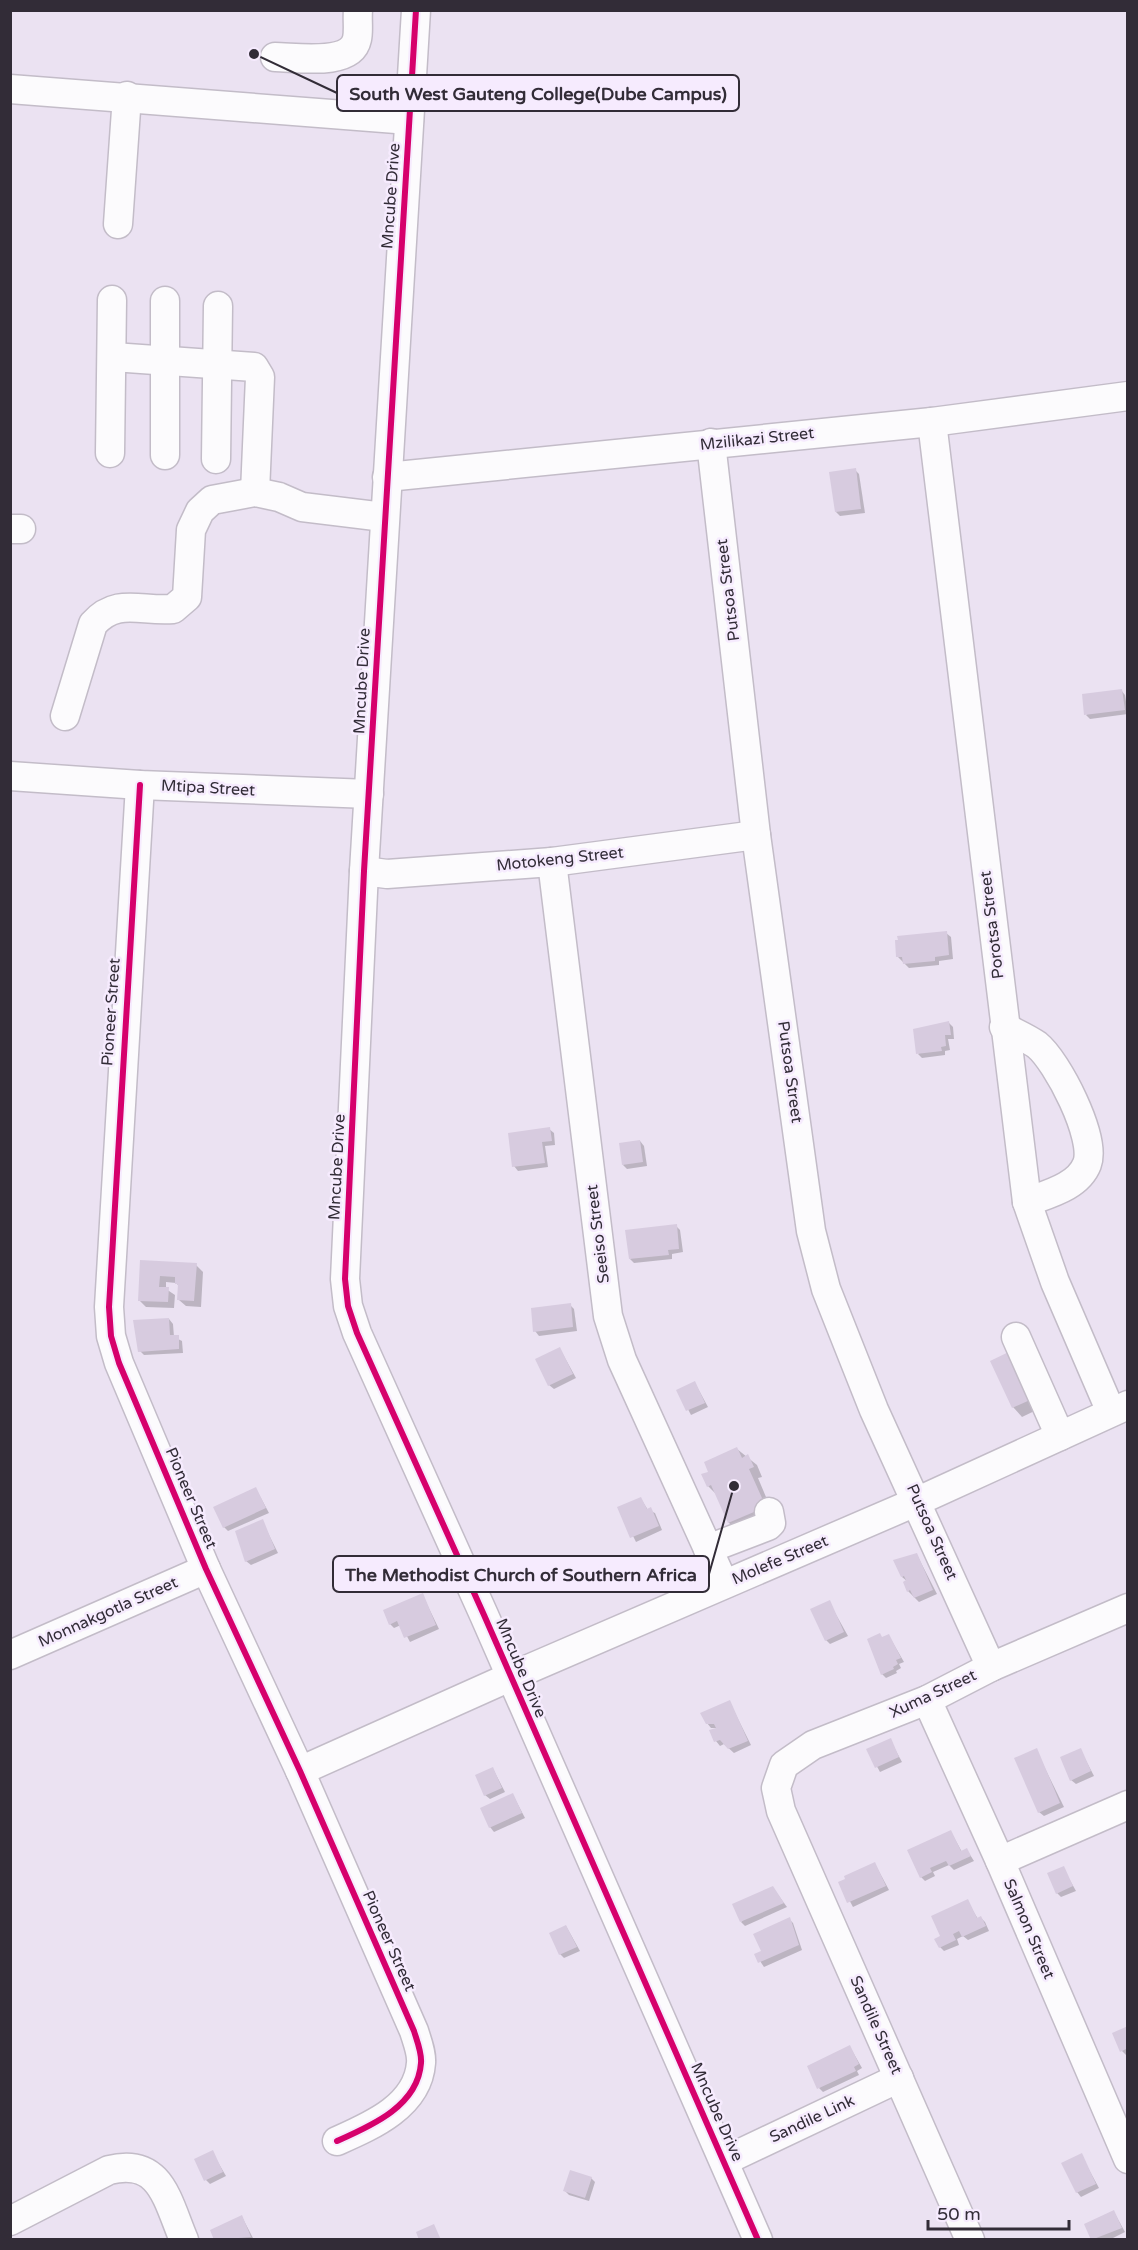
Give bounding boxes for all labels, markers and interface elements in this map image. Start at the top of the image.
callout: South West Gauteng College(Dube Campus) [337,75,739,111]
text: South West Gauteng College(Dube Campus) [349,83,727,105]
street label: Mncube Drive [377,142,405,250]
street label: Mzilikazi Street [699,423,815,455]
street label: Putsoa Street [712,538,744,642]
street label: Mncube Drive [349,628,375,734]
street label: Mtipa Street [160,776,256,800]
street label: Motokeng Street [495,842,625,876]
street label: Porotsa Street [975,870,1009,980]
street label: Pioneer Street [97,957,125,1067]
street label: Putsoa Street [773,1020,807,1124]
street label: Mncube Drive [324,1114,350,1220]
street label: Seeiso Street [582,1184,614,1284]
street label: Pioneer Street [161,1444,221,1552]
street label: Putsoa Street [902,1481,962,1583]
street label: Molefe Street [729,1531,831,1589]
callout: The Methodist Church of Southern Africa [333,1556,709,1592]
text: The Methodist Church of Southern Africa [344,1564,697,1586]
street label: Monnakgotla Street [35,1572,181,1652]
street label: Mncube Drive [491,1615,551,1721]
street label: Xuma Street [886,1665,980,1723]
street label: Salmon Street [999,1876,1059,1982]
street label: Pioneer Street [358,1888,420,1994]
street label: Sandile Street [845,1973,907,2077]
street label: Mncube Drive [686,2059,748,2165]
street label: Sandile Link [766,2090,858,2147]
scale bar [928,2193,1069,2231]
text: 50 m [937,2203,981,2225]

